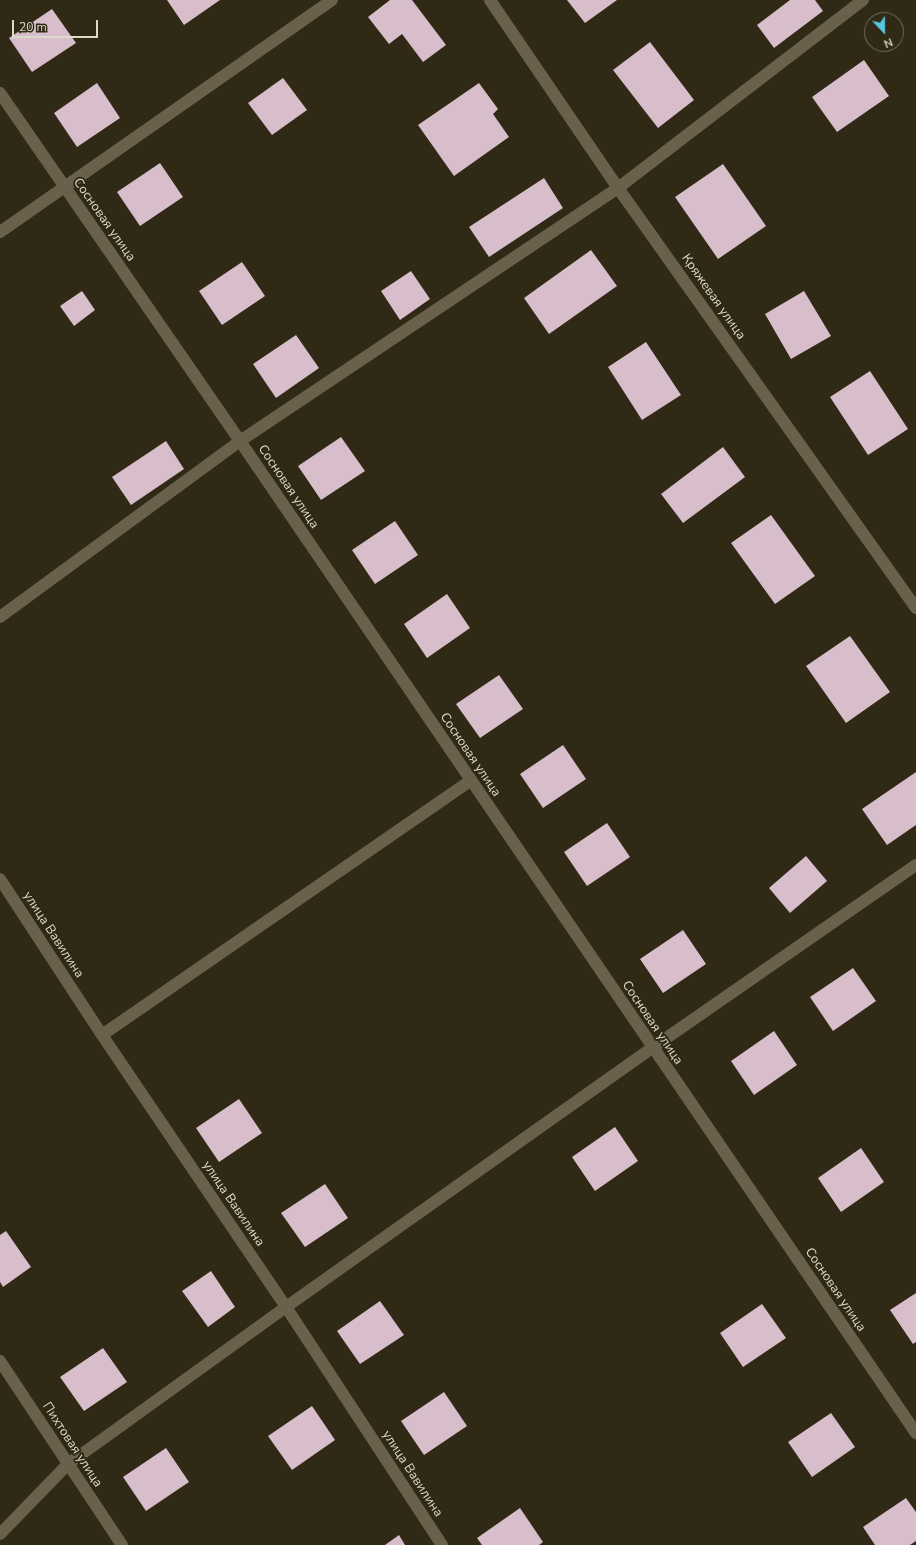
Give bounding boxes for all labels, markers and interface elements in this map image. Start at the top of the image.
scale bar [14,12,100,38]
north arrow [864,12,904,52]
text: 20 m [19,19,47,35]
text: N [882,34,895,51]
street label: Сосновая улица [70,175,138,265]
street label: Кряжевая улица [678,251,748,343]
street label: Сосновая улица [254,442,322,532]
street label: Сосновая улица [436,710,504,800]
street label: улица Вавилина [19,889,87,981]
street label: Сосновая улица [618,978,686,1068]
street label: улица Вавилина [199,1158,267,1250]
street label: Сосновая улица [801,1245,869,1335]
street label: Пихтовая улица [39,1400,105,1490]
street label: улица Вавилина [378,1428,446,1520]

